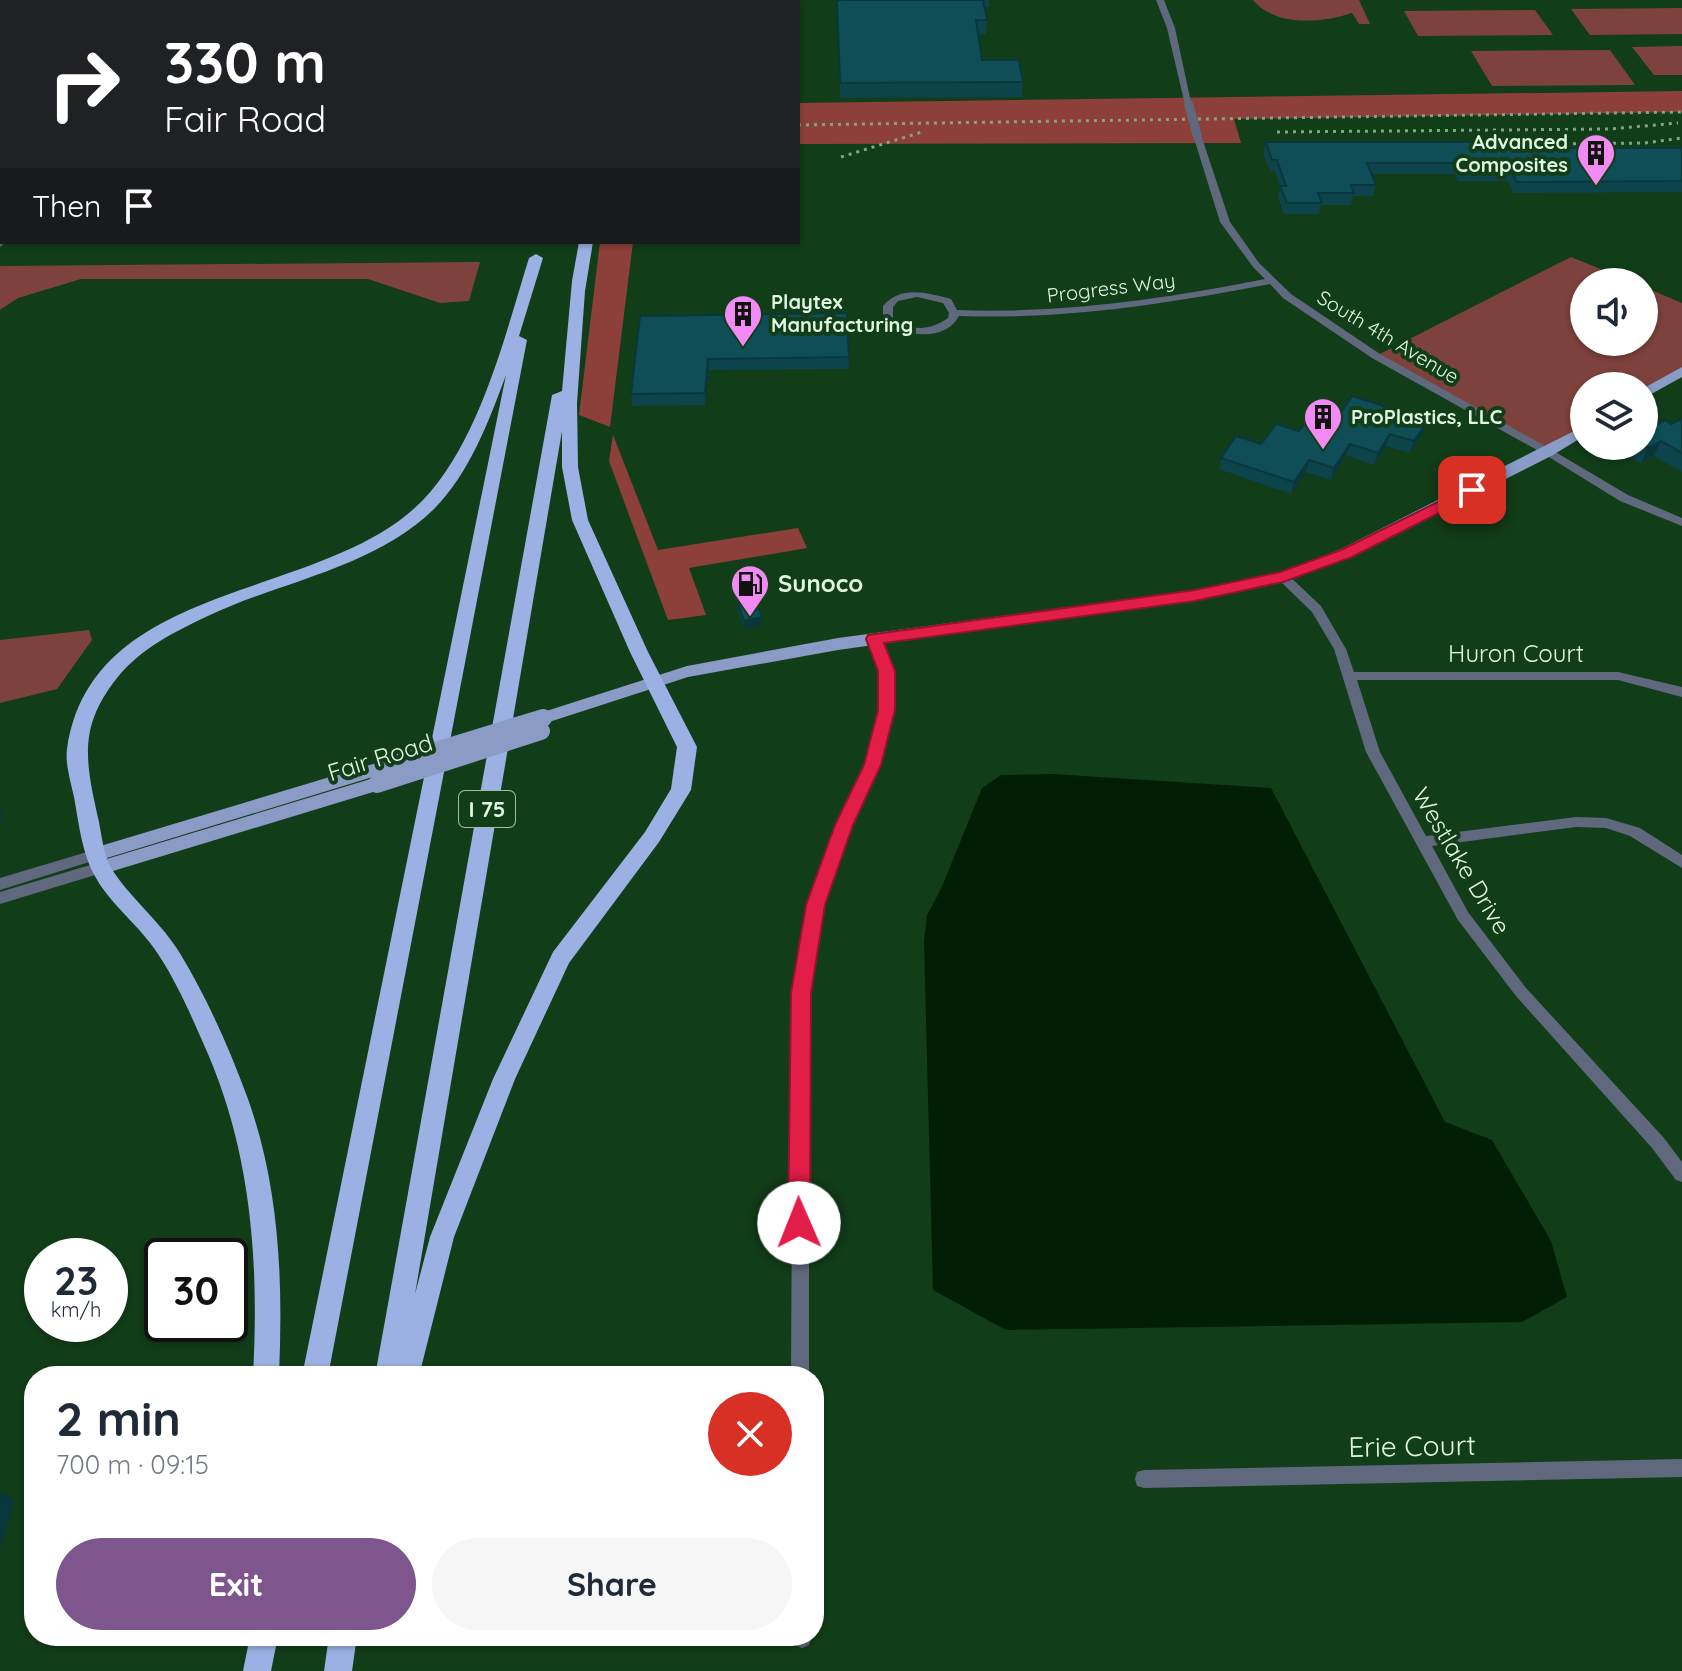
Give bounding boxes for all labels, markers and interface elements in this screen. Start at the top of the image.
text: 330 m [164,27,326,97]
icon: right [32,32,136,136]
text: Fair Road [164,96,326,141]
place label: Advanced Composites [1456,129,1568,177]
building icon: Advanced Composites [1575,132,1617,187]
icon: arrive [117,184,161,228]
text: Then [32,187,101,225]
street label: Progress Way [1045,267,1177,308]
map controls [1570,268,1658,460]
button: sound [1570,268,1658,356]
street label: South 4th Avenue [1313,284,1464,389]
place label: Playtex Manufacturing [771,289,913,337]
building icon: Playtex Manufacturing [722,293,764,348]
button: layers [1570,372,1658,460]
building icon: ProPlastics, LLC [1302,396,1344,451]
place label: ProPlastics, LLC [1351,404,1503,429]
pin [1438,456,1506,524]
icon: arrive [1450,468,1494,512]
fuel station icon: Sunoco [729,563,771,618]
place label: Sunoco [778,568,863,598]
street label: Huron Court [1448,638,1584,668]
street label: Fair Road [324,727,436,787]
street label: Westlake Drive [1406,782,1517,939]
road number: I 75 [459,791,515,827]
position arrow [757,1181,841,1265]
speed limit sign: 30 [144,1238,248,1342]
text: 23 [54,1255,98,1305]
text: km/h [51,1297,101,1322]
text: 2 min [56,1388,181,1448]
button: close [708,1392,792,1476]
street label: Erie Court [1348,1427,1476,1464]
text: 700 m · 09:15 [56,1448,209,1481]
button: Exit [56,1538,416,1630]
button: Share [432,1538,792,1630]

